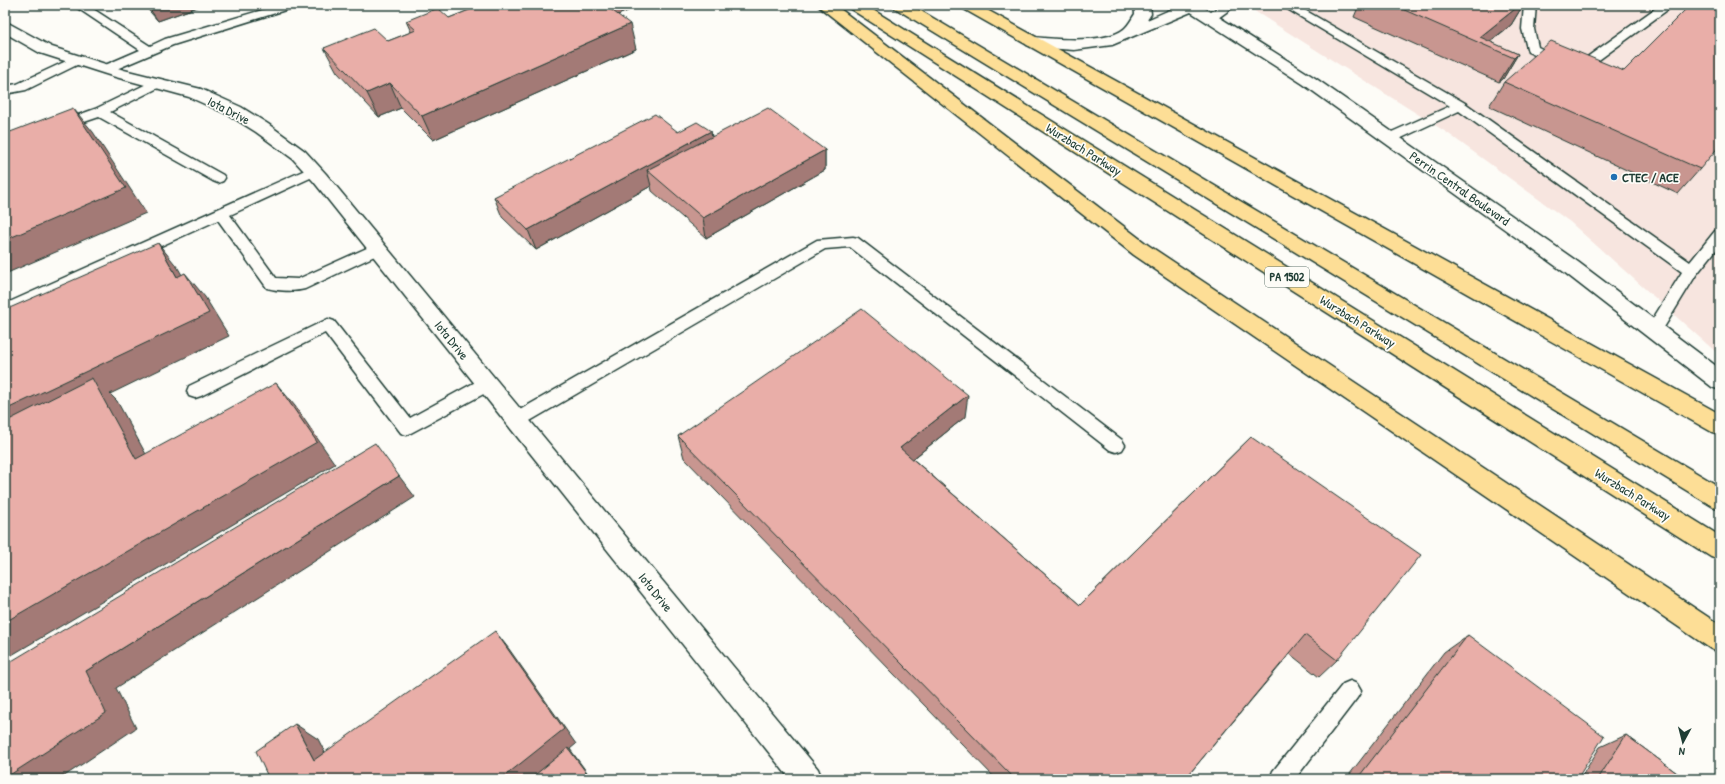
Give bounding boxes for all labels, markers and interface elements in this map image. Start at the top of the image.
street label: Iota Drive [205,92,253,128]
street label: Wurzbach Parkway [1043,119,1126,180]
street label: Perrin Central Boulevard [1406,147,1514,229]
place label: CTEC / ACE [1622,168,1679,186]
marker: CTEC / ACE [1609,172,1619,182]
road number: PA 1502 [1265,267,1309,287]
street label: Wurzbach Parkway [1317,291,1400,352]
street label: Iota Drive [431,317,473,363]
street label: Wurzbach Parkway [1592,464,1675,525]
street label: Iota Drive [635,569,677,615]
north arrow [1663,722,1703,762]
text: N [1678,745,1686,759]

